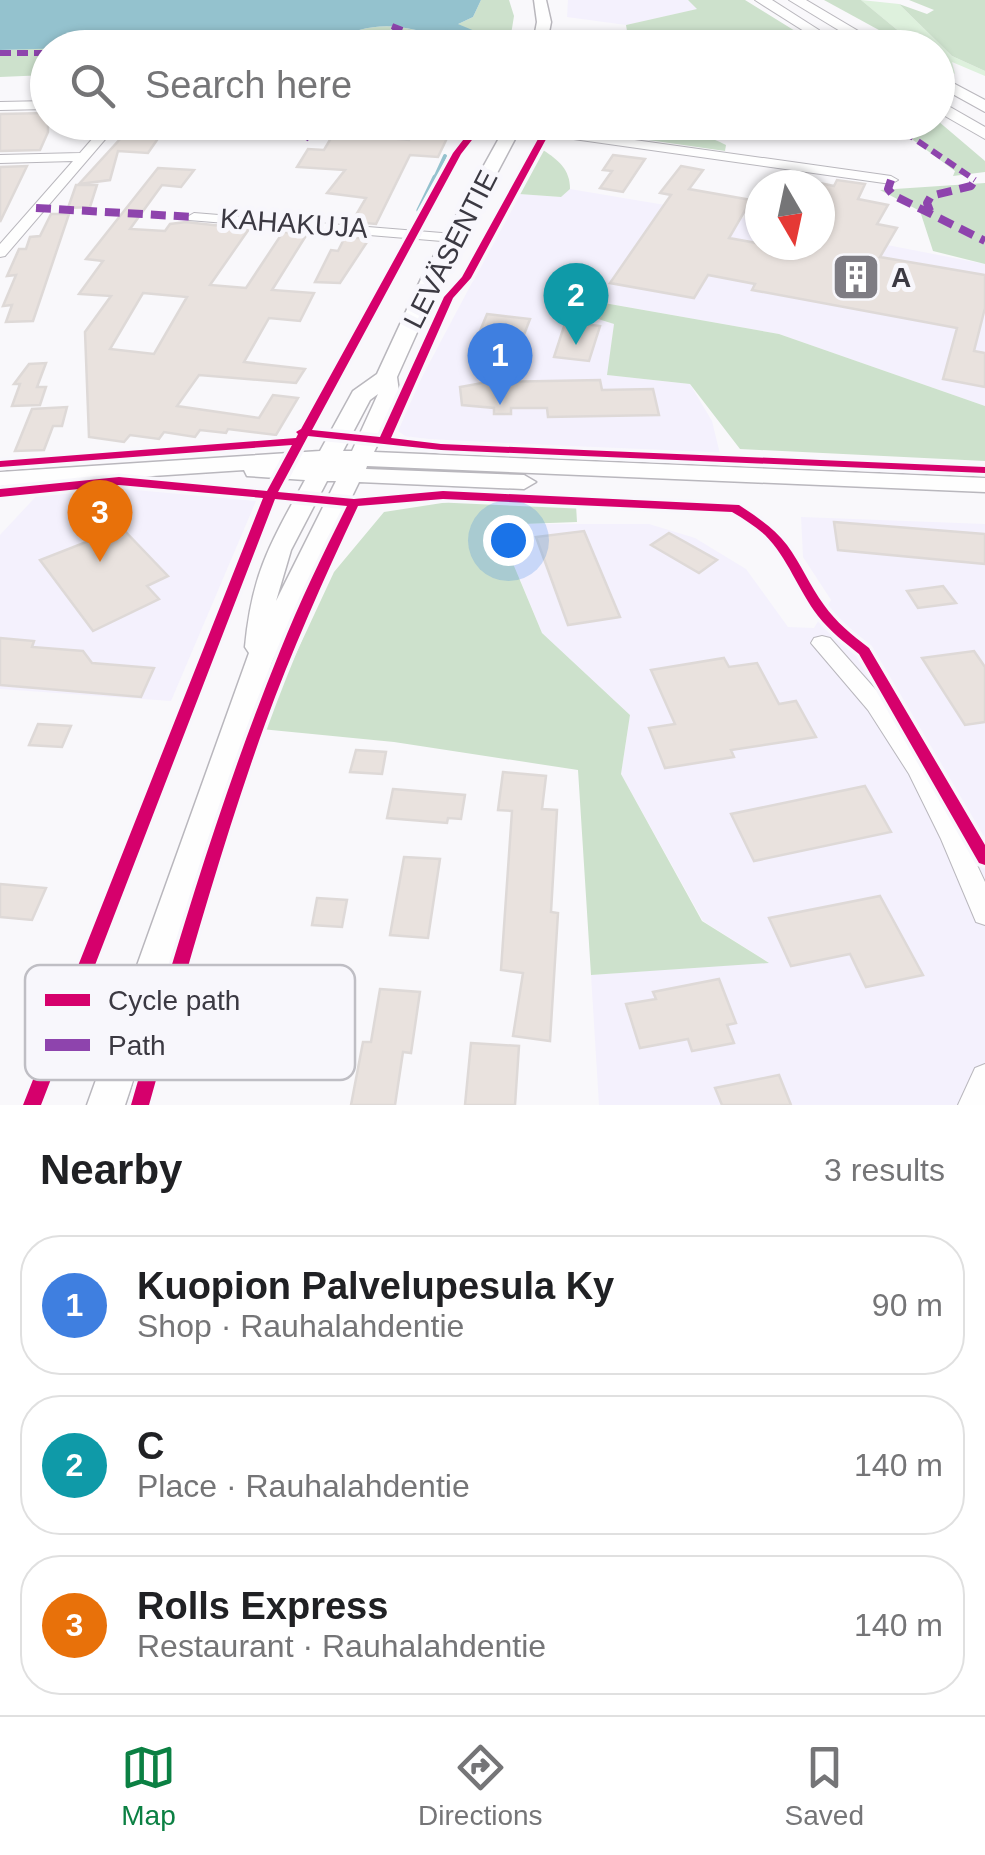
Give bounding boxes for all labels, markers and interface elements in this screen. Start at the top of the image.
search box [30,30,955,140]
icon: search [65,58,120,113]
text: Search here [145,64,352,106]
street label: LEVÄSENTIE [397,165,503,333]
north arrow [745,170,835,260]
street label: KAHAKUJA [219,203,369,244]
building icon: A [830,251,882,303]
pin: 2 [544,262,608,345]
place label: A [891,262,911,293]
pin: 1 [468,322,532,405]
pin: 3 [68,480,132,562]
your location [483,515,534,566]
legend [25,965,355,1080]
text: Cycle path [108,985,240,1016]
text: Path [108,1030,166,1061]
text: Nearby [40,1146,182,1193]
text: 3 results [824,1152,945,1188]
text: Kuopion Palvelupesula Ky [137,1265,614,1307]
text: 1 [66,1287,83,1323]
text: 90 m [872,1287,943,1323]
text: Shop · Rauhalahdentie [137,1308,464,1344]
text: C [137,1425,164,1467]
text: 2 [66,1447,83,1483]
text: 140 m [854,1447,943,1483]
text: Place · Rauhalahdentie [137,1468,470,1504]
text: Rolls Express [137,1585,388,1627]
text: 3 [66,1607,83,1643]
text: 140 m [854,1607,943,1643]
text: Restaurant · Rauhalahdentie [137,1628,546,1664]
tab: Map [121,1740,176,1832]
tab: Directions [418,1740,543,1832]
tab: Saved [785,1740,864,1832]

